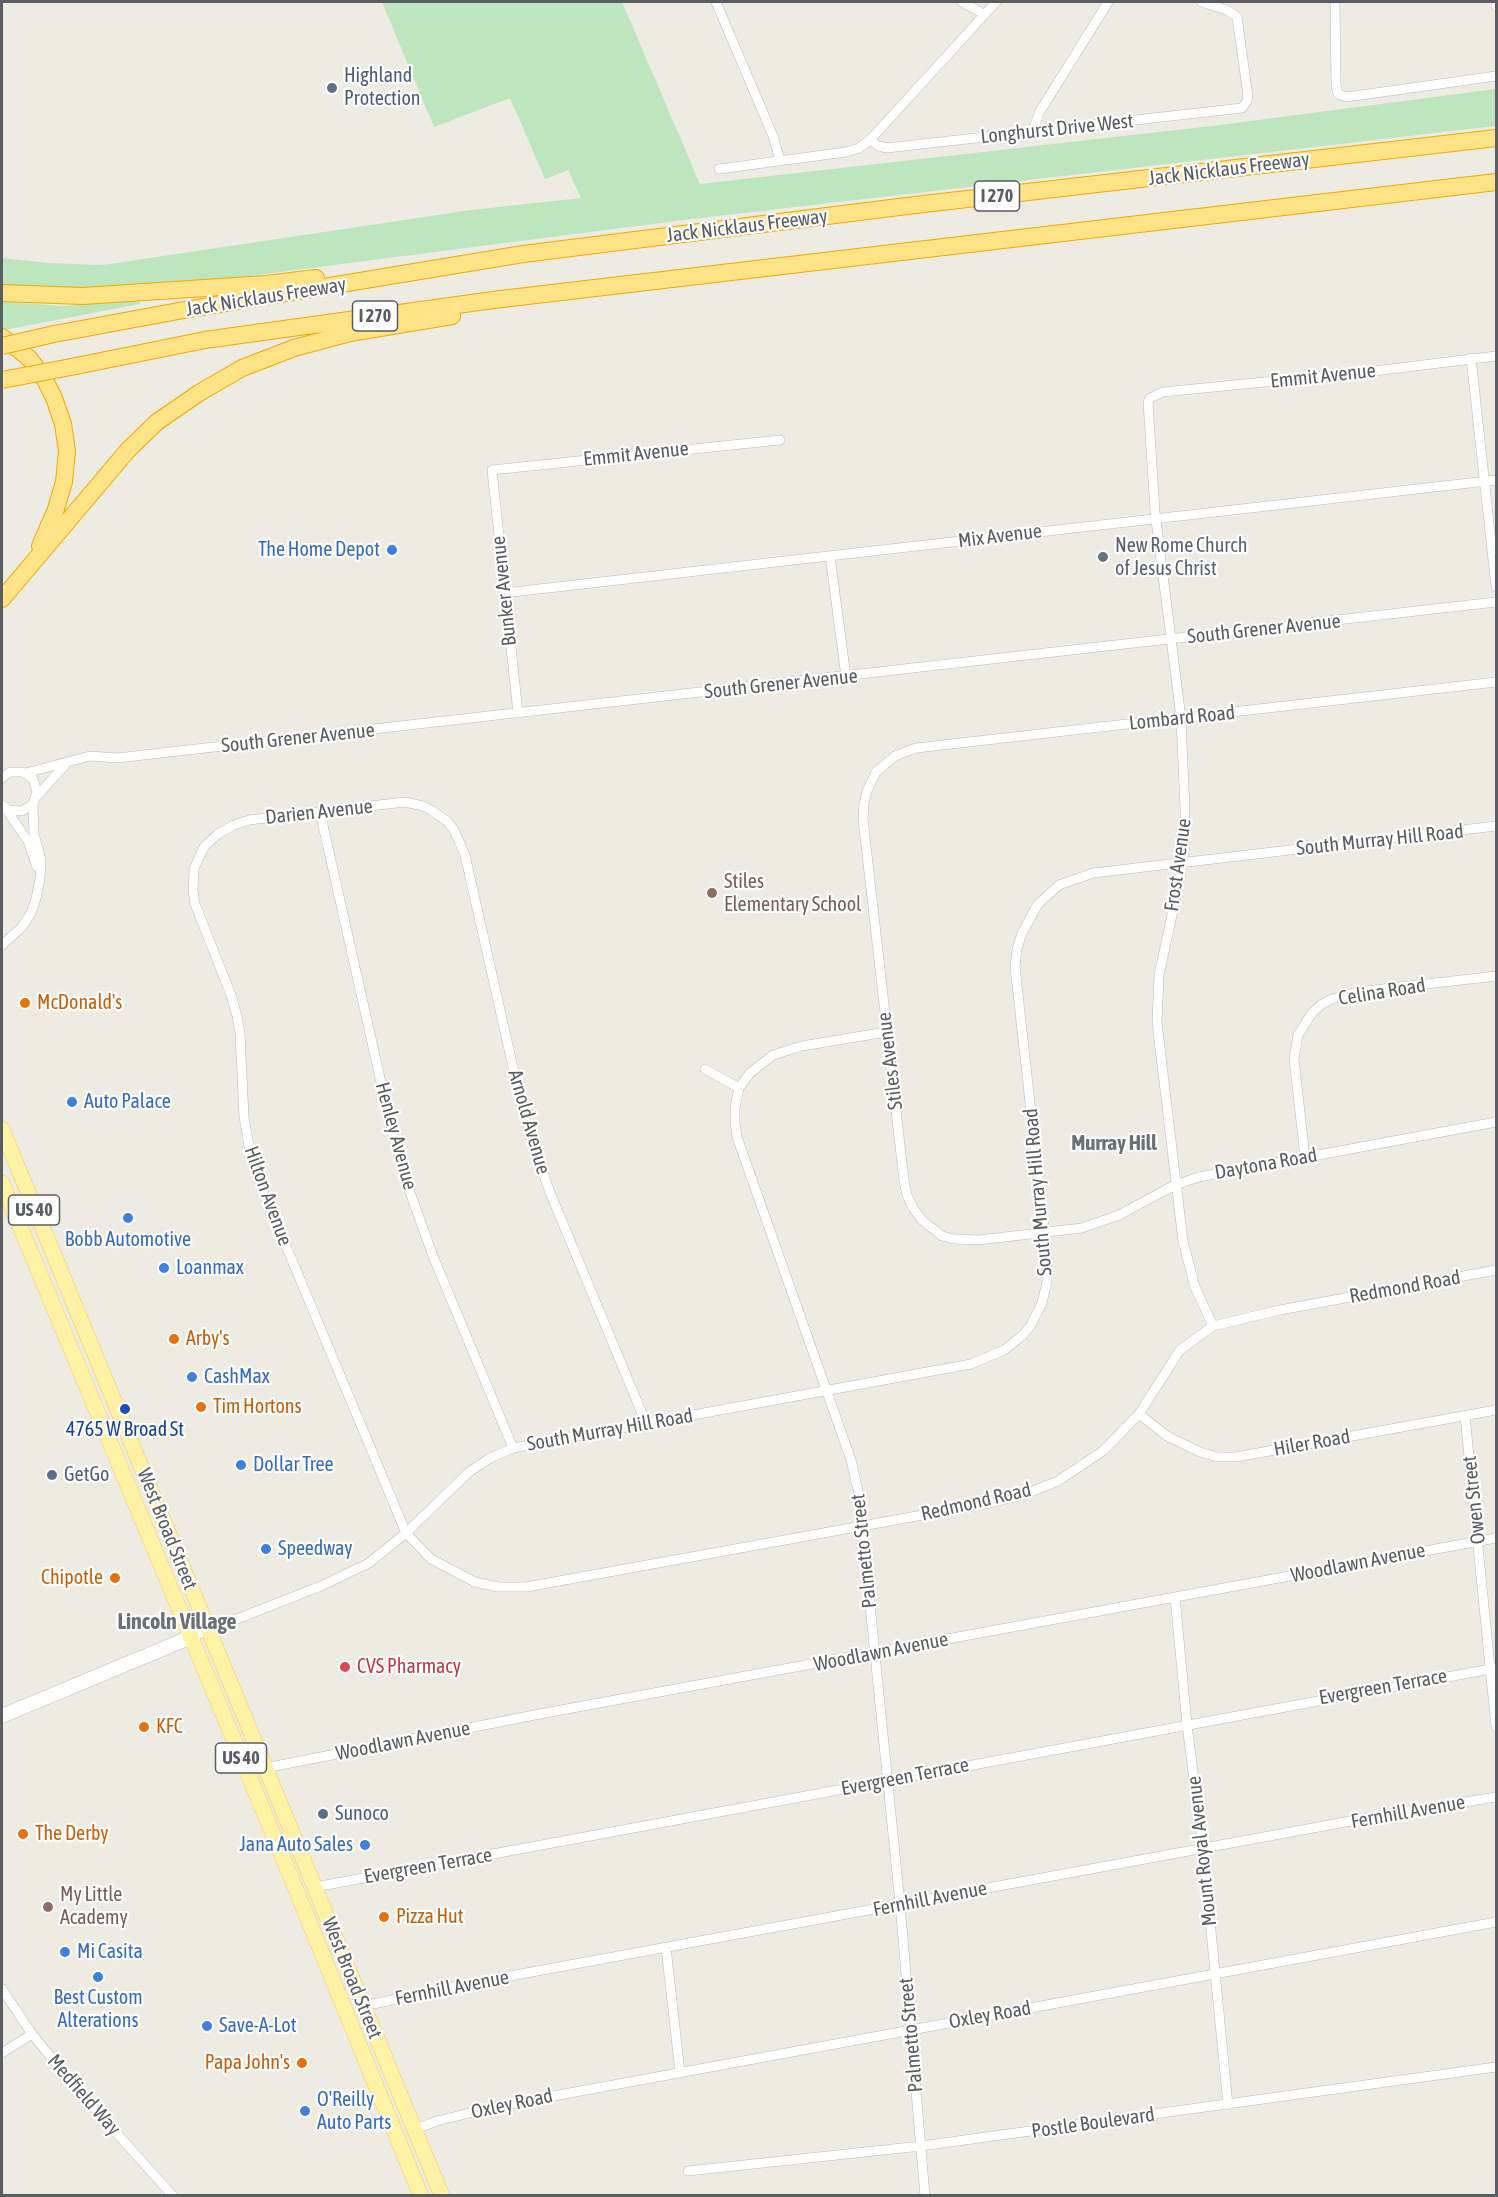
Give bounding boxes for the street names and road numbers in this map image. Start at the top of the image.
street label: Longhurst Drive West [979,109,1135,149]
street label: Jack Nicklaus Freeway [1147,147,1311,191]
road number: I 270 [974,181,1020,211]
street label: Jack Nicklaus Freeway [665,204,829,248]
street label: Jack Nicklaus Freeway [184,272,348,322]
road number: I 270 [352,301,398,331]
street label: Emmit Avenue [1269,359,1377,393]
street label: Emmit Avenue [582,437,690,471]
street label: Mix Avenue [957,519,1043,553]
street label: Bunker Avenue [486,535,522,647]
street label: South Grener Avenue [1186,609,1342,649]
street label: South Grener Avenue [703,664,859,704]
street label: Lombard Road [1128,700,1236,736]
street label: South Grener Avenue [220,718,376,758]
street label: Darien Avenue [264,794,374,830]
street label: Frost Avenue [1160,817,1196,913]
street label: South Murray Hill Road [1295,819,1465,861]
street label: Celina Road [1337,973,1427,1011]
street label: Stiles Avenue [872,1011,908,1111]
street label: Arnold Avenue [503,1067,555,1177]
street label: Henley Avenue [370,1079,422,1193]
street label: South Murray Hill Road [1019,1107,1057,1277]
street label: Hilton Avenue [239,1143,297,1249]
street label: Daytona Road [1213,1143,1319,1185]
road number: US 40 [9,1195,60,1225]
street label: Redmond Road [1348,1265,1462,1309]
street label: South Murray Hill Road [525,1404,695,1456]
street label: Hiler Road [1272,1424,1352,1462]
street label: Owen Street [1457,1455,1491,1545]
street label: West Broad Street [132,1465,202,1593]
street label: Redmond Road [919,1478,1033,1526]
street label: Palmetto Street [846,1493,882,1609]
street label: Woodlawn Avenue [1289,1538,1427,1588]
street label: Woodlawn Avenue [812,1627,950,1677]
street label: Evergreen Terrace [1317,1664,1449,1710]
street label: Woodlawn Avenue [334,1716,472,1766]
road number: US 40 [216,1743,266,1773]
street label: Evergreen Terrace [839,1753,971,1801]
street label: Mount Royal Avenue [1182,1775,1222,1927]
street label: Fernhill Avenue [1349,1790,1467,1834]
street label: Evergreen Terrace [362,1843,494,1889]
street label: Fernhill Avenue [871,1876,989,1922]
street label: West Broad Street [317,1914,387,2042]
street label: Fernhill Avenue [393,1965,511,2011]
street label: Palmetto Street [894,1977,928,2093]
street label: Oxley Road [947,1996,1033,2034]
street label: Medfield Way [42,2049,126,2141]
street label: Oxley Road [469,2084,555,2124]
street label: Postle Boulevard [1030,2102,1156,2144]

